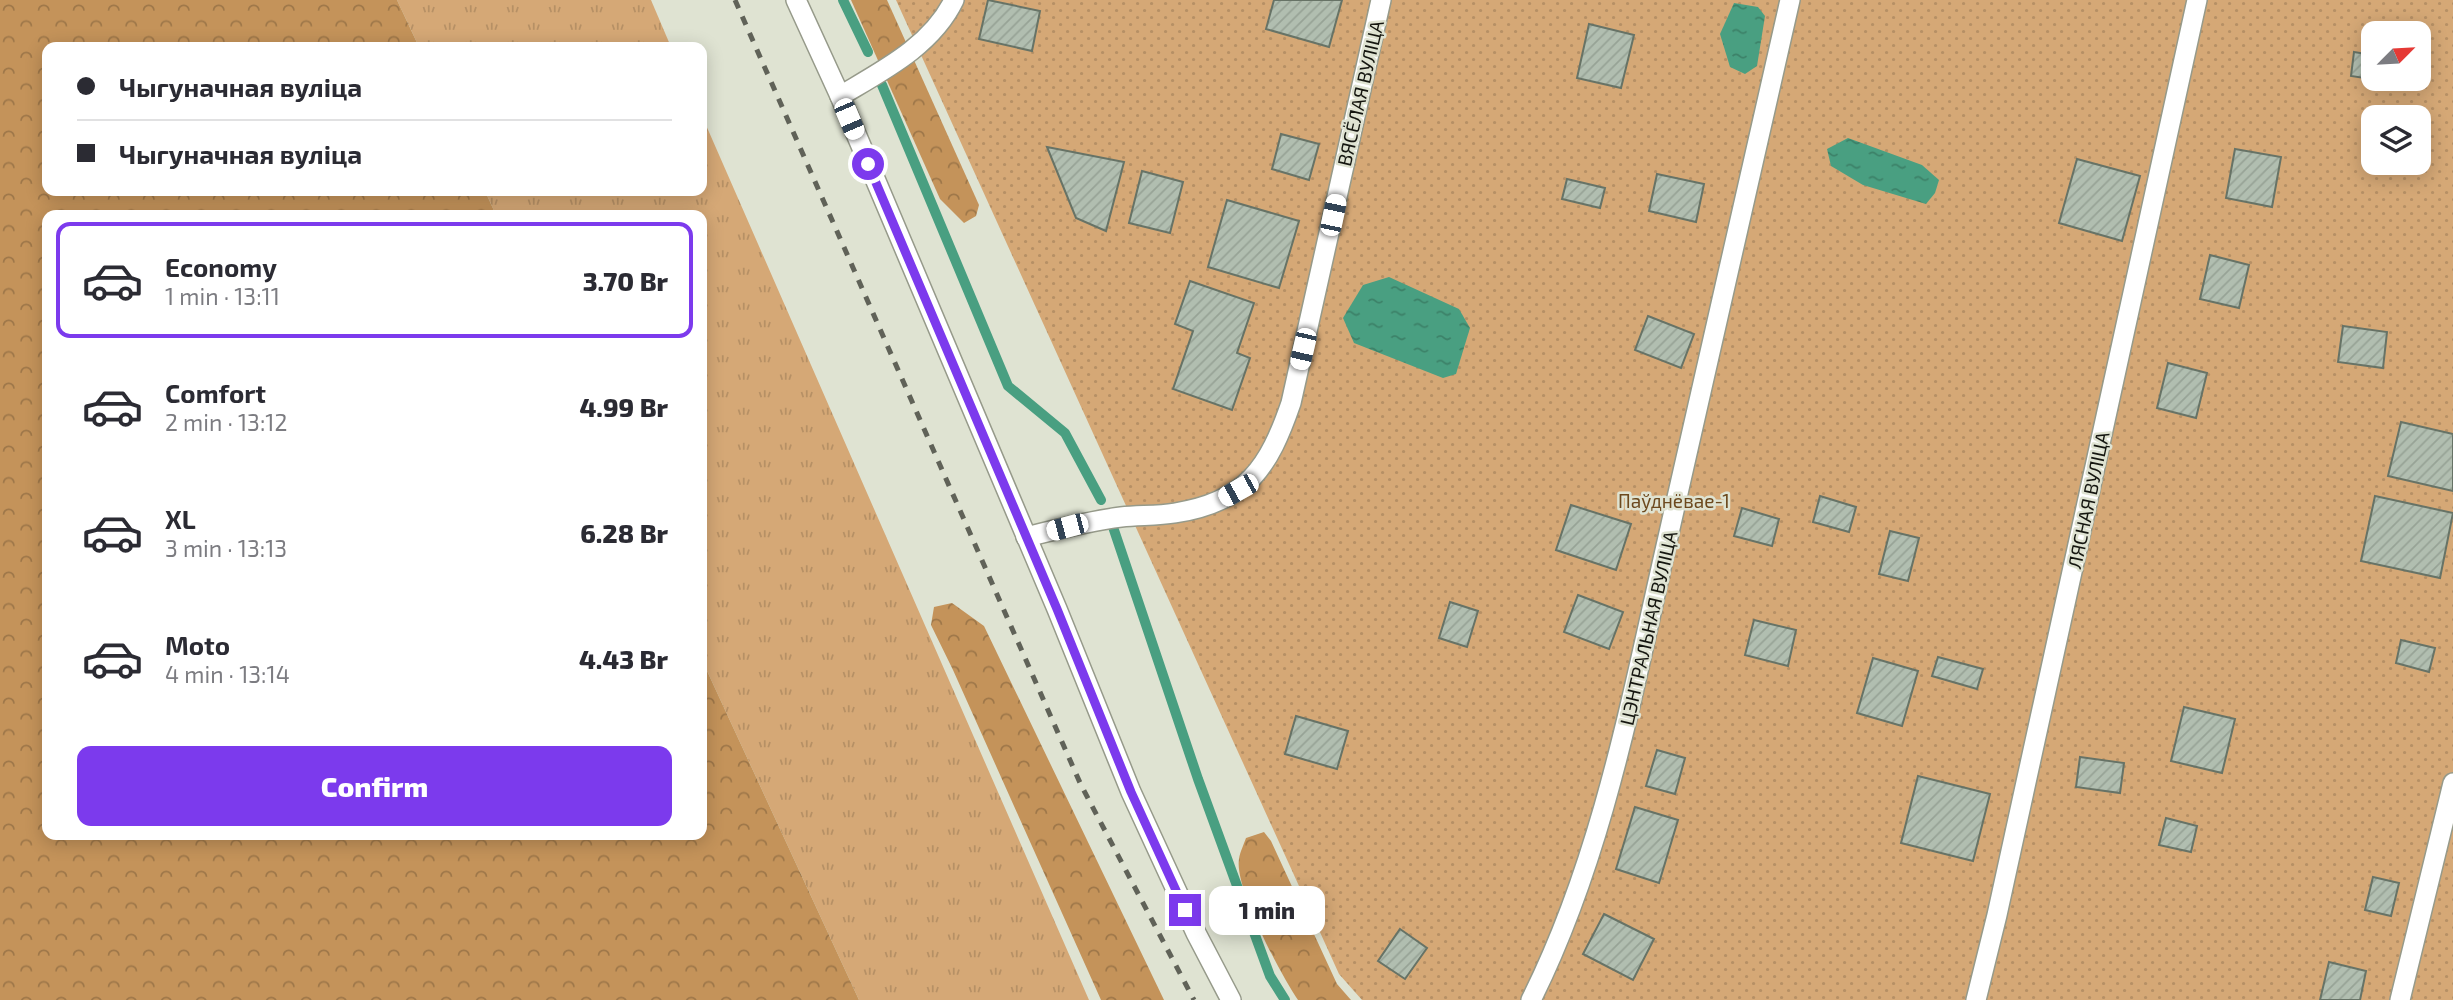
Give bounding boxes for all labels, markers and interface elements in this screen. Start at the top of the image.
street label: ВЯСЁЛАЯ ВУЛІЦА [1332,18,1388,168]
north arrow [2361,21,2431,91]
map controls [2361,21,2431,175]
text: Чыгуначная вуліца [119,71,362,102]
car [832,96,867,142]
button: layers [2361,105,2431,175]
text: Чыгуначная вуліца [119,138,362,169]
route start [852,148,884,180]
car [1319,192,1348,238]
icon: car [81,249,144,312]
text: Economy [165,251,277,282]
text: 3.70 Br [583,265,668,296]
text: 1 min · 13:11 [165,282,280,310]
car [1289,326,1318,372]
icon: car [81,375,144,438]
text: Comfort [165,377,266,408]
text: 4.99 Br [579,391,668,422]
text: 2 min · 13:12 [165,408,287,436]
street label: ЛЯСНАЯ ВУЛІЦА [2062,429,2114,570]
car [1215,471,1262,509]
park label: Паўднёвае-1 [1618,489,1730,513]
icon: car [81,501,144,564]
text: XL [165,503,196,534]
car [1044,511,1091,543]
text: 6.28 Br [580,517,668,548]
street label: ЦЭНТРАЛЬНАЯ ВУЛІЦА [1614,528,1682,727]
text: 3 min · 13:13 [165,534,287,562]
icon: car [81,627,144,690]
text: Moto [165,629,230,660]
text: 4.43 Br [579,643,668,674]
text: 4 min · 13:14 [165,660,290,688]
button: Confirm [77,746,672,826]
callout: 1 min [1210,886,1325,934]
route end [1169,894,1201,926]
text: 1 min [1239,896,1295,924]

